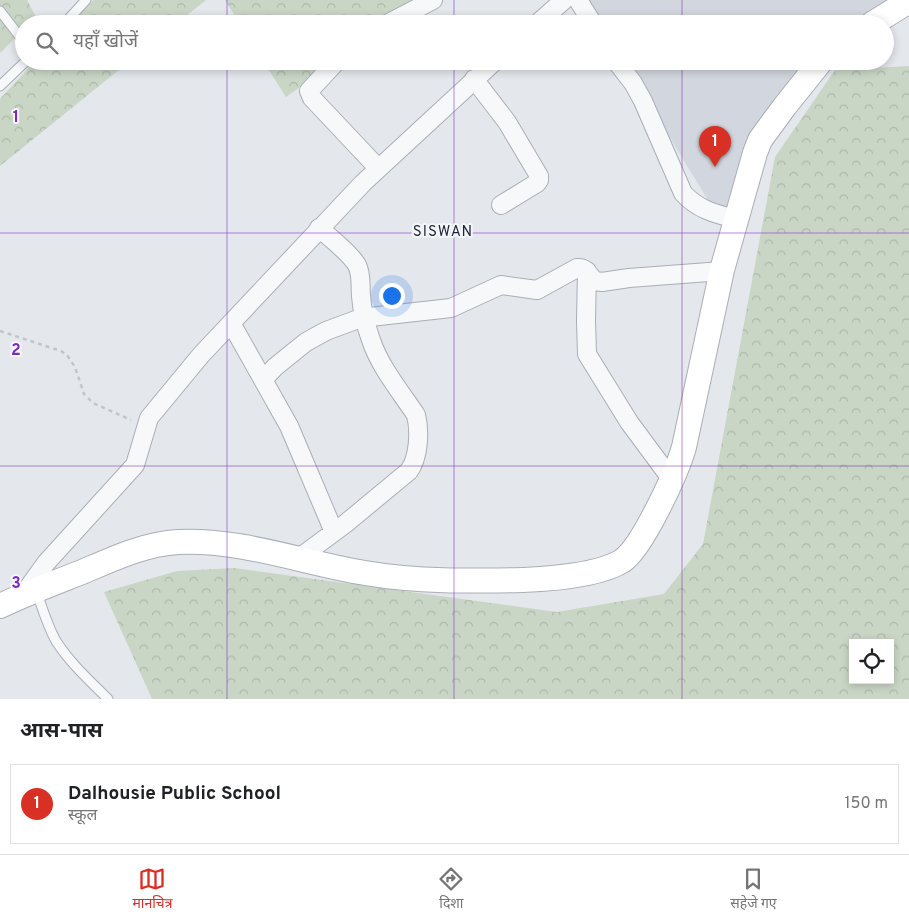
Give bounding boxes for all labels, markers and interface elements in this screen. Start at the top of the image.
search box [15,15,894,70]
icon: search [33,29,61,57]
text: यहाँ खोजें [73,30,138,54]
text: 1 [13,108,19,128]
pin: 1 [699,126,731,167]
district label: SISWAN [413,223,473,242]
your location [379,283,405,309]
text: 2 [11,341,21,361]
text: 3 [11,574,21,594]
map controls [849,639,894,684]
button: locate [849,639,894,684]
text: आस-पास [20,718,103,745]
text: Dalhousie Public School [68,782,281,806]
text: 1 [34,794,40,814]
text: 150 m [845,794,888,814]
text: स्कूल [68,806,97,826]
tab: मानचित्र [132,865,172,914]
tab: दिशा [437,865,465,914]
tab: सहेजे गए [730,865,777,914]

